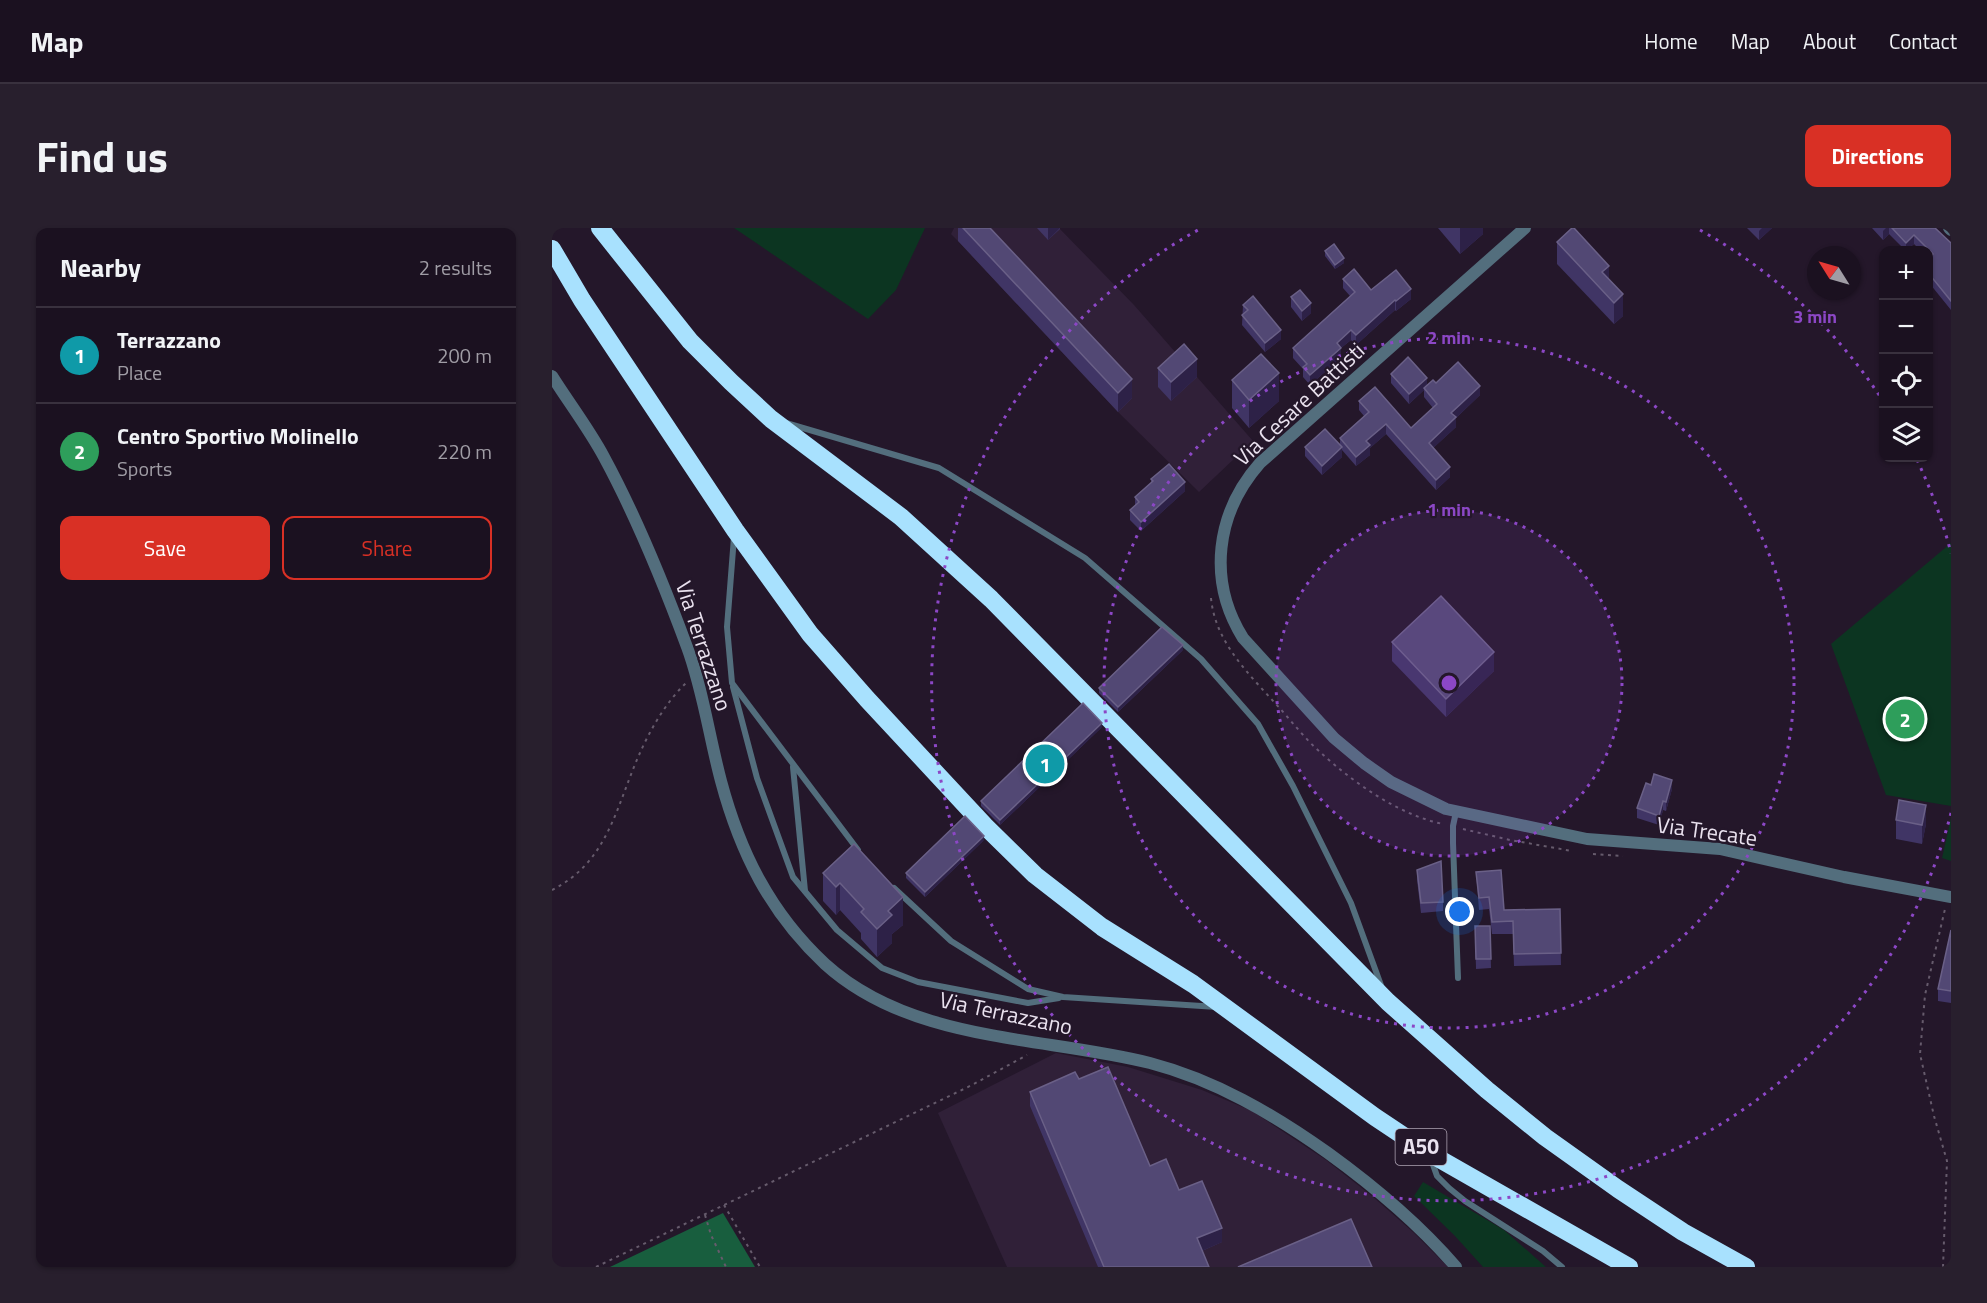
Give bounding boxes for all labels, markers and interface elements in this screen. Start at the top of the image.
text: Map [30,20,84,63]
text: Home [1644,25,1698,57]
text: Map [1731,25,1770,57]
text: About [1803,25,1856,57]
text: Contact [1889,25,1957,57]
text: Find us [36,124,168,188]
button: Directions [1805,125,1951,187]
north arrow [1807,246,1861,300]
map controls [1879,246,1933,462]
button: + [1879,246,1933,300]
text: Nearby [60,248,141,287]
text: 2 results [419,252,492,283]
button: − [1879,300,1933,354]
text: 3 min [1793,303,1837,330]
text: Terrazzano [117,323,221,357]
text: 2 min [1427,324,1471,351]
street label: Via Cesare Battisti [1226,334,1372,474]
text: 1 [74,340,85,371]
text: 200 m [437,340,492,371]
button: locate [1879,354,1933,408]
text: Place [117,357,162,388]
button: layers [1879,408,1933,462]
text: Centro Sportivo Molinello [117,419,359,453]
text: 2 [74,436,85,467]
text: 220 m [437,436,492,467]
text: Sports [117,453,172,484]
text: 1 min [1427,496,1471,523]
button: Save [60,516,270,580]
button: Share [282,516,492,580]
street label: Via Terrazzano [667,577,741,715]
centre of rings [1439,673,1459,693]
pin: 2 [1886,696,1924,742]
pin: 1 [1026,742,1064,786]
street label: Via Trecate [1655,807,1759,855]
your location [1445,897,1474,926]
street label: Via Terrazzano [936,982,1076,1044]
road number: A50 [1396,1129,1446,1165]

